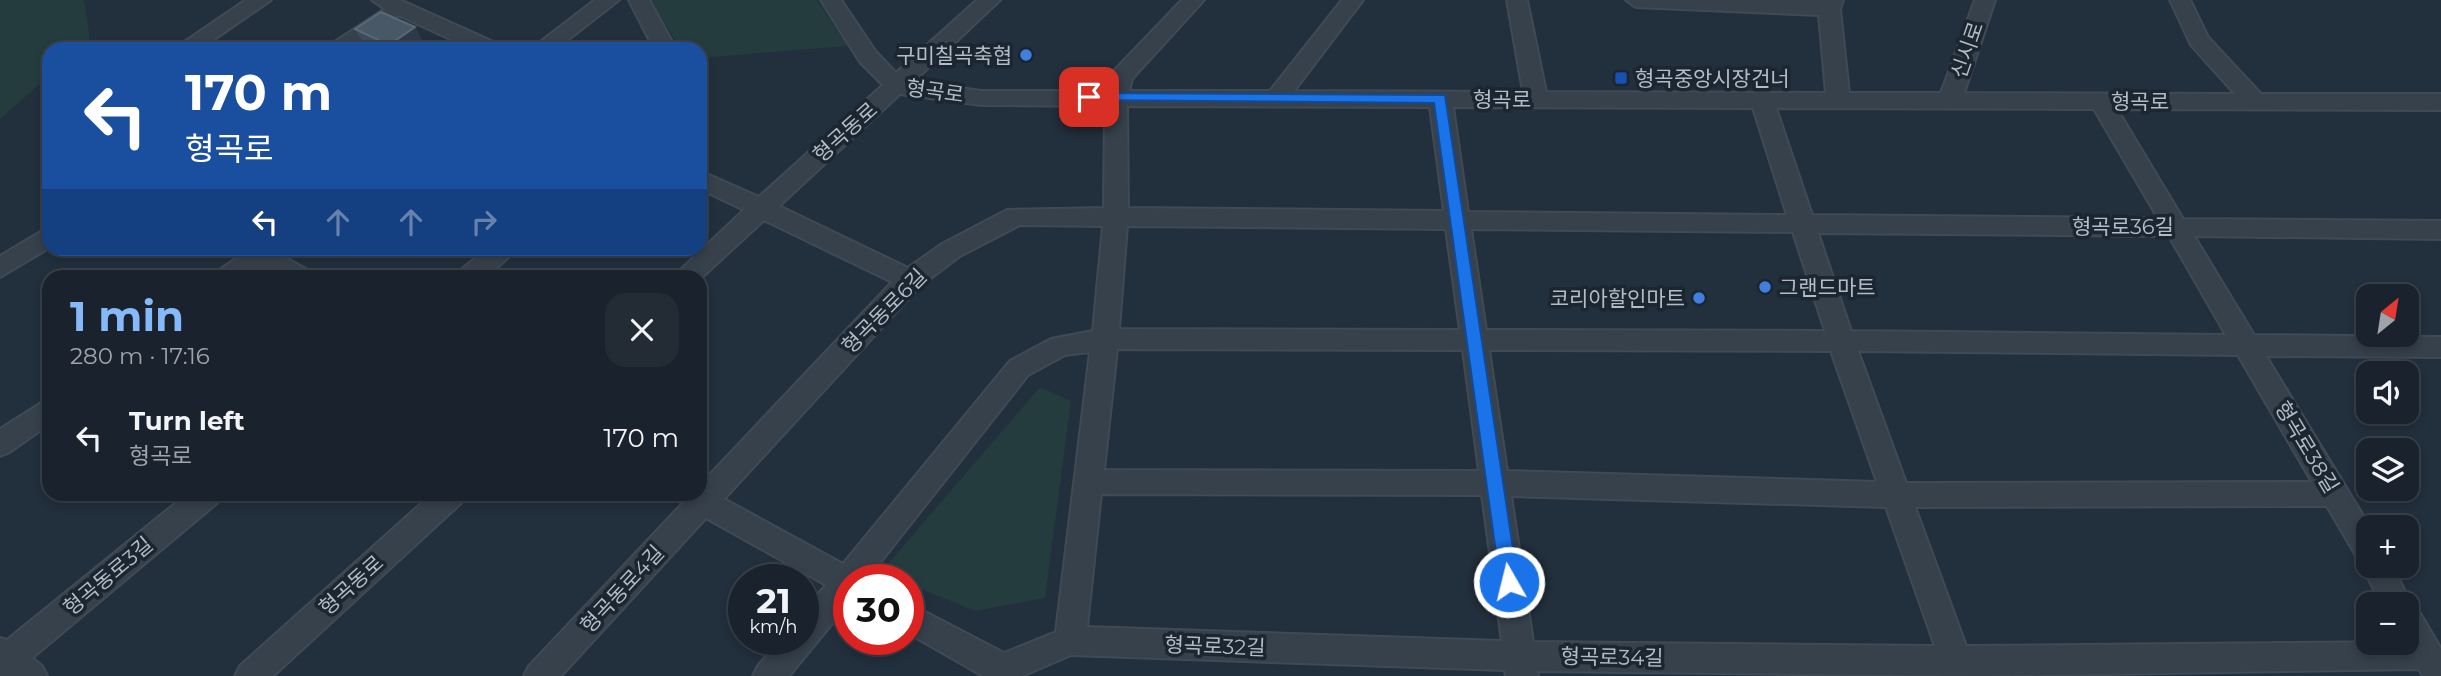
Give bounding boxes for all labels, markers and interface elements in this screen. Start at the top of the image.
street label: 신시로 [1946,19,1988,81]
place label: 구미칠곡축협 [896,43,1012,68]
marker: 구미칠곡축협 [1018,47,1034,63]
text: 170 m [185,63,332,122]
place label: 형곡중앙시장건너 [1635,66,1790,91]
pin [1059,67,1119,127]
icon: left [70,70,161,161]
marker: 형곡중앙시장건너 [1613,70,1629,86]
street label: 형곡로 [905,75,965,107]
icon: arrive [1070,78,1108,116]
street label: 형곡로 [1473,87,1531,112]
street label: 형곡로 [2111,89,2169,114]
street label: 형곡동로 [808,97,882,167]
text: 형곡로 [185,129,273,168]
icon: left [246,203,284,241]
icon: ahead [319,203,357,241]
icon: ahead [392,203,430,241]
icon: right [465,203,503,241]
street label: 형곡로36길 [2072,214,2174,239]
street label: 형곡동로6길 [836,263,932,359]
place label: 그랜드마트 [1779,275,1876,300]
marker: 그랜드마트 [1757,279,1773,295]
north arrow [2356,284,2418,346]
map controls [2356,284,2419,655]
place label: 코리아할인마트 [1550,286,1685,311]
text: 1 min [70,290,184,342]
marker: 코리아할인마트 [1691,290,1707,306]
button: close [605,293,679,367]
text: 280 m · 17:16 [70,342,210,370]
button: sound [2356,361,2419,424]
street label: 형곡로38길 [2270,397,2344,497]
text: Turn left [129,405,245,437]
icon: left [70,419,108,457]
text: 170 m [603,422,679,454]
button: layers [2356,438,2419,501]
text: 형곡로 [129,442,192,470]
button: + [2356,515,2419,578]
street label: 형곡동로3길 [58,532,158,620]
street label: 형곡동로4길 [575,540,669,638]
position arrow [1472,545,1546,619]
street label: 형곡동로 [314,550,388,620]
speed limit sign: 30 [833,564,924,655]
text: 21 [756,579,791,622]
button: − [2356,592,2419,655]
text: km/h [749,616,798,638]
street label: 형곡로32길 [1164,632,1266,660]
street label: 형곡로34길 [1560,644,1664,670]

